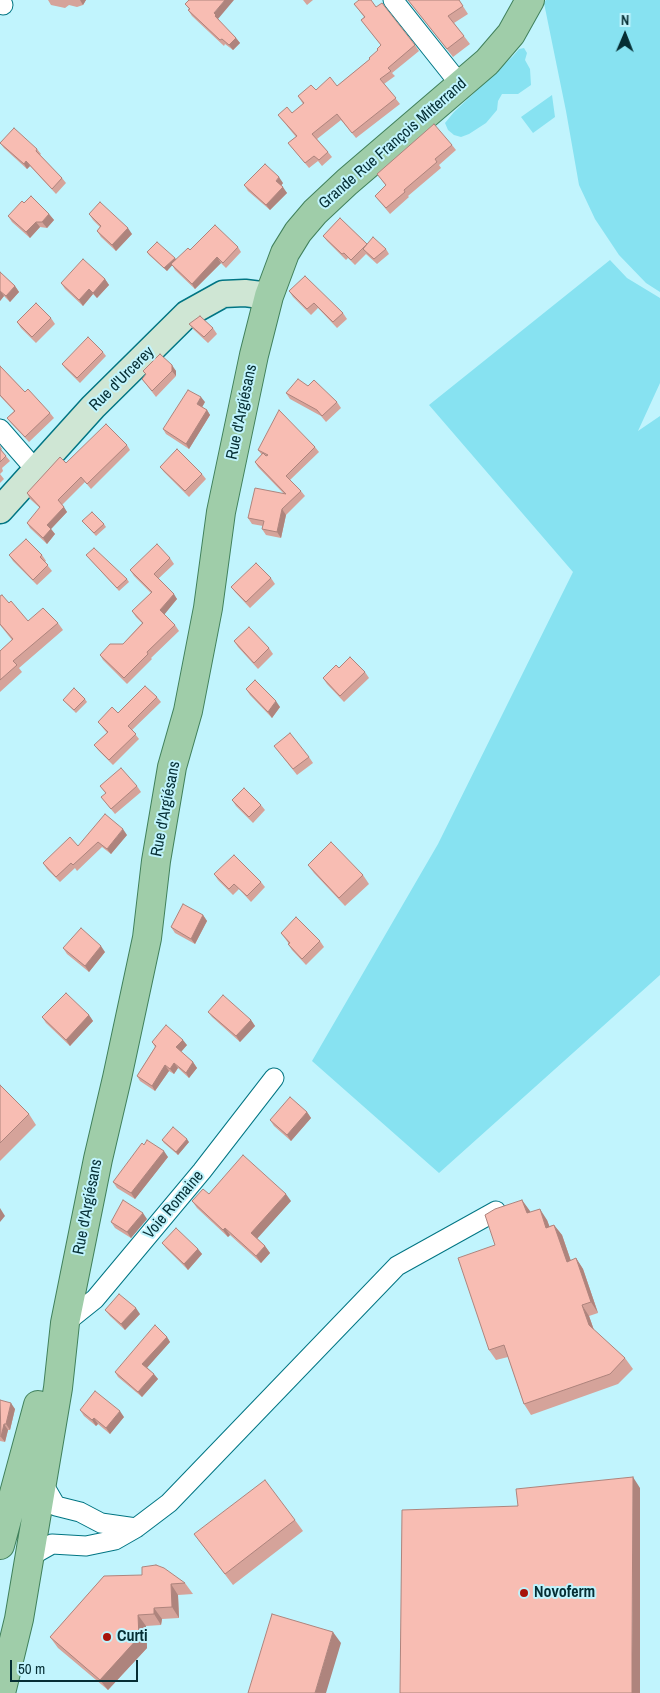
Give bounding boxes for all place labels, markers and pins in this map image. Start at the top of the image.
place label: Novoferm [534,1583,595,1603]
marker: Novoferm [518,1587,530,1599]
place label: Curti [117,1627,148,1647]
marker: Curti [101,1631,113,1643]

